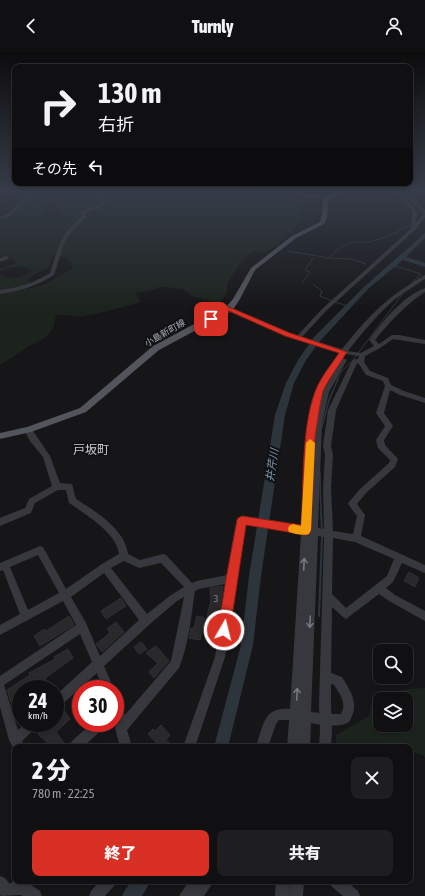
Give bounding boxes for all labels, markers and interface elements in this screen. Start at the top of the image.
icon: back [20,15,42,37]
icon: person [383,15,405,37]
text: Turnly [192,16,233,37]
text: 130 m [98,77,161,109]
icon: right [32,80,84,132]
text: 右折 [98,114,134,135]
icon: left [85,156,107,178]
text: その先 [32,160,77,177]
pin [194,302,228,336]
icon: arrive [200,308,222,330]
street label: 小島新町線 [143,317,188,349]
district label: 戸坂町 [73,443,109,457]
water label: 井芹川 [263,447,281,482]
one-way arrow [300,558,308,571]
house number: 3 [214,593,219,604]
position arrow [203,609,245,651]
one-way arrow [306,615,314,628]
map controls [373,644,413,732]
button: search [373,644,413,684]
speed limit sign: 30 [72,680,124,732]
one-way arrow [293,688,300,701]
text: 24 [29,689,47,712]
button: layers [373,692,413,732]
text: km/h [28,710,48,721]
text: 2 分 [32,757,71,784]
button: close [351,757,393,799]
text: 780 m · 22:25 [32,786,95,801]
button: 終了 [32,830,209,876]
button: 共有 [217,830,393,876]

